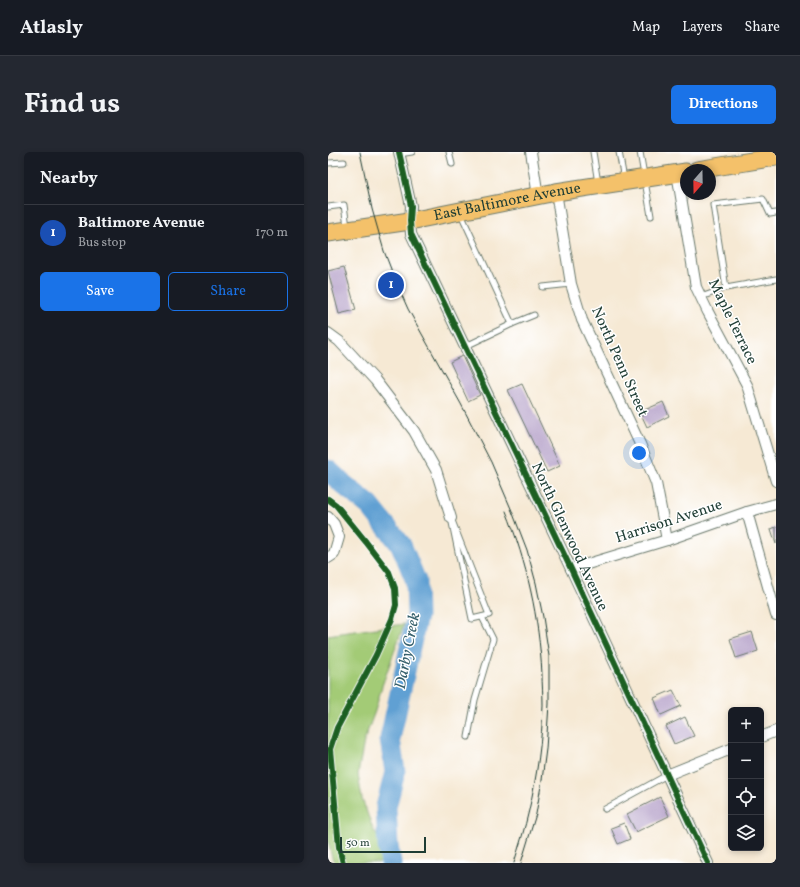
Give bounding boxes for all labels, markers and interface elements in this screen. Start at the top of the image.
text: Atlasly [20,15,83,41]
text: Map [632,18,660,37]
text: Layers [682,18,722,37]
text: Share [744,18,780,37]
text: Find us [24,85,120,124]
button: Directions [671,85,776,124]
north arrow [680,164,716,200]
text: Nearby [40,167,98,190]
street label: East Baltimore Avenue [432,178,582,227]
text: Baltimore Avenue [78,213,205,234]
text: 1 [50,224,56,242]
text: 170 m [255,224,288,242]
text: Bus stop [78,234,126,252]
pin: 1 [378,270,404,300]
button: Save [40,272,160,311]
button: Share [168,272,288,311]
street label: Maple Terrace [702,276,762,368]
street label: North Penn Street [585,304,653,420]
your location [629,443,649,463]
street label: North Glenwood Avenue [525,459,613,615]
street label: Harrison Avenue [613,495,725,549]
water label: Darby Creek [390,610,426,691]
map controls [728,707,764,851]
button: + [728,707,764,743]
button: − [728,743,764,779]
button: locate [728,779,764,815]
button: layers [728,815,764,851]
scale bar [340,835,426,854]
text: 50 m [346,836,370,851]

